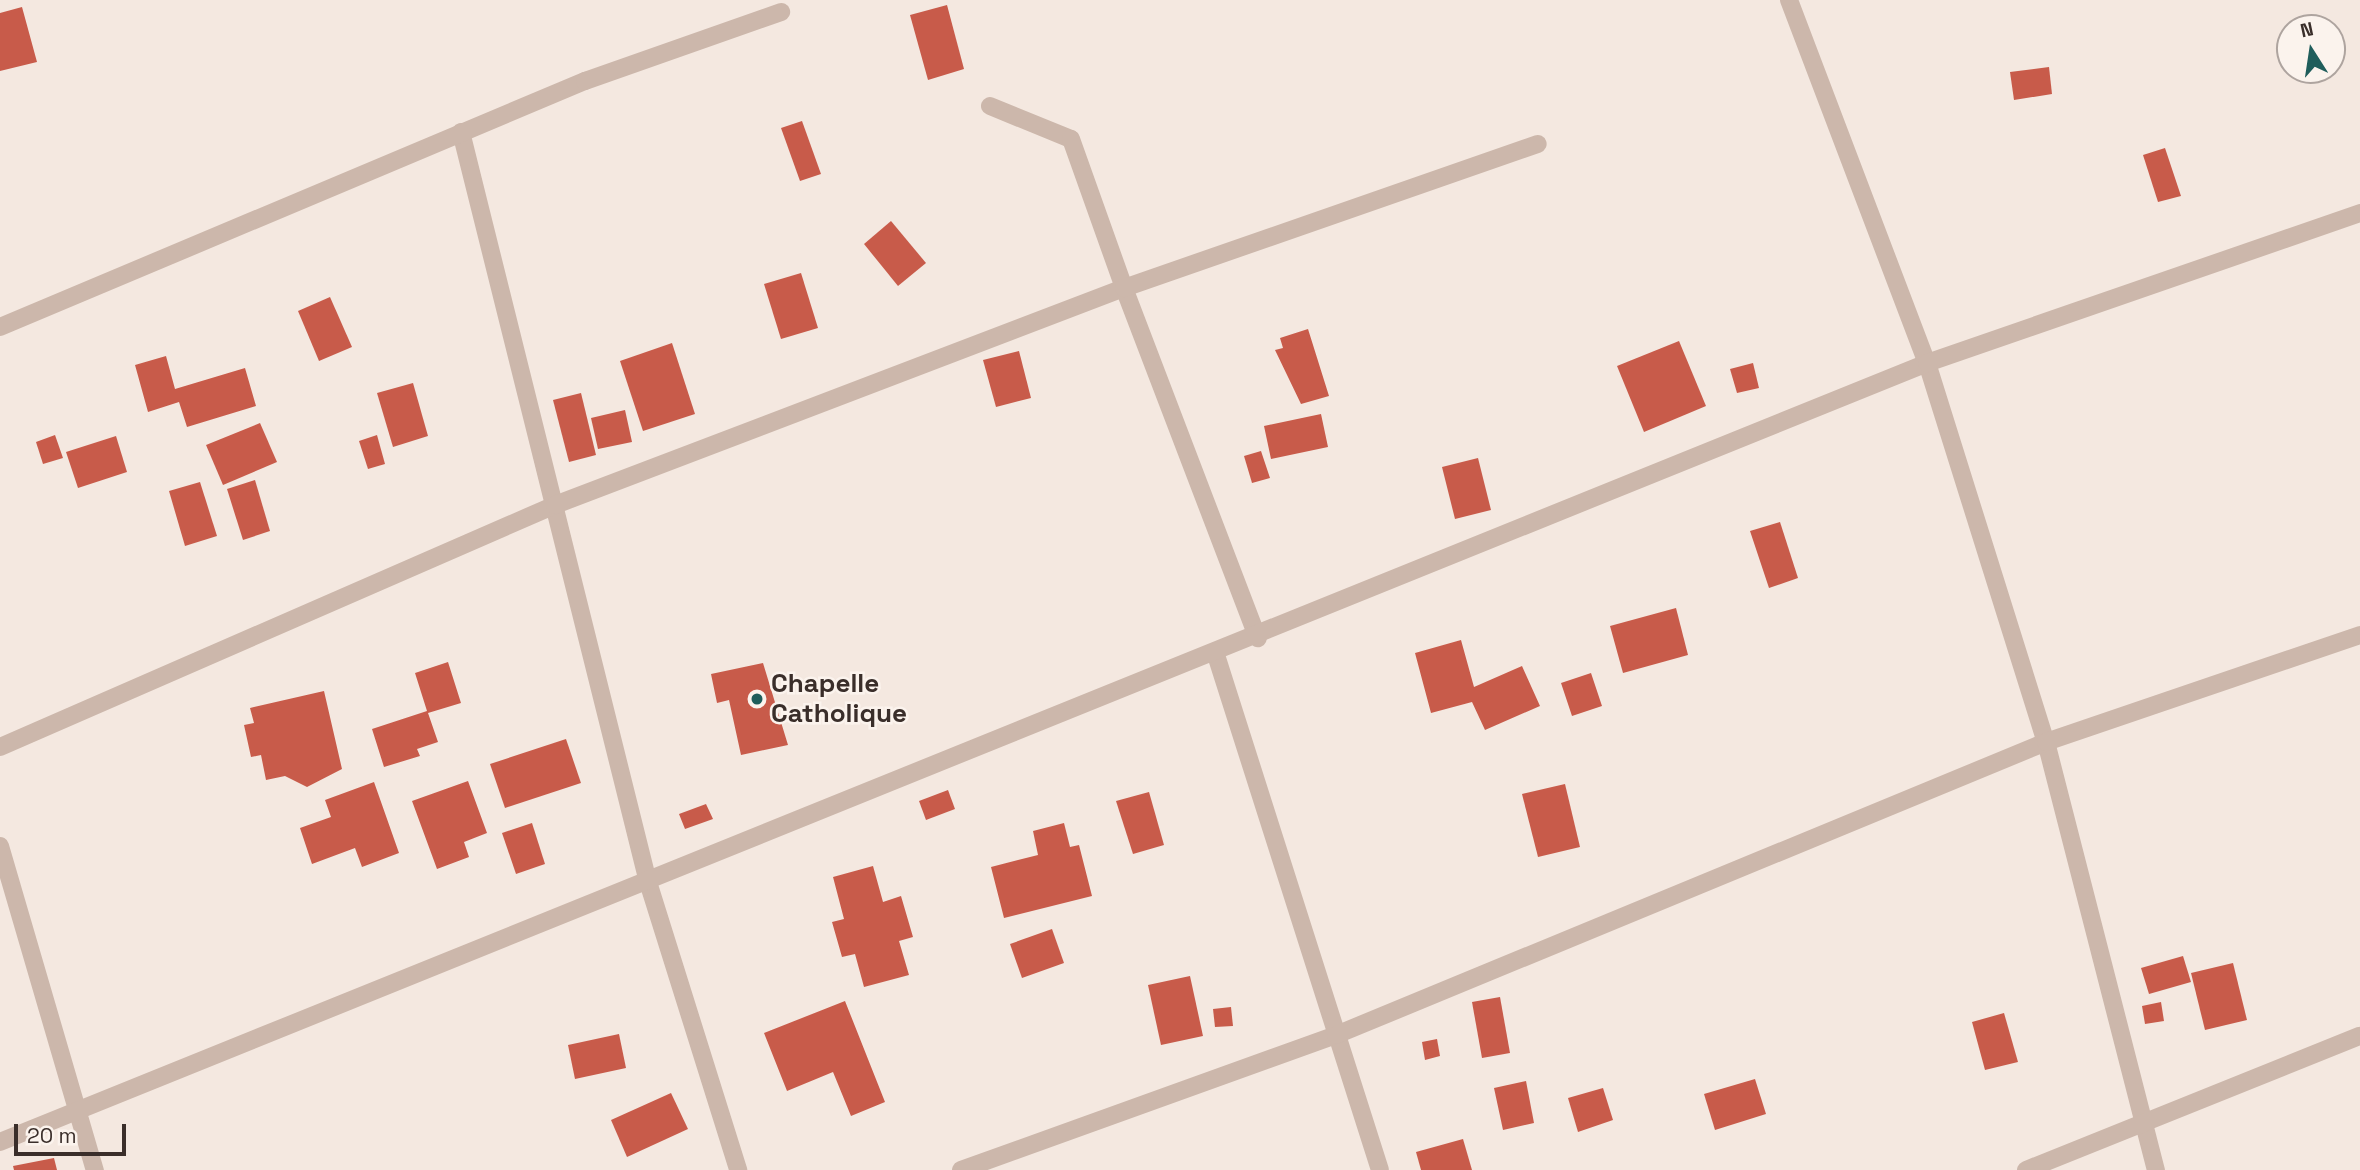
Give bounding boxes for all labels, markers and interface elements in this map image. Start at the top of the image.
north arrow [2276,14,2346,84]
text: N [2298,16,2316,43]
place label: Chapelle Catholique [771,668,907,730]
marker: Chapelle Catholique [749,691,765,707]
scale bar [18,1110,130,1154]
text: 20 m [27,1122,77,1149]

